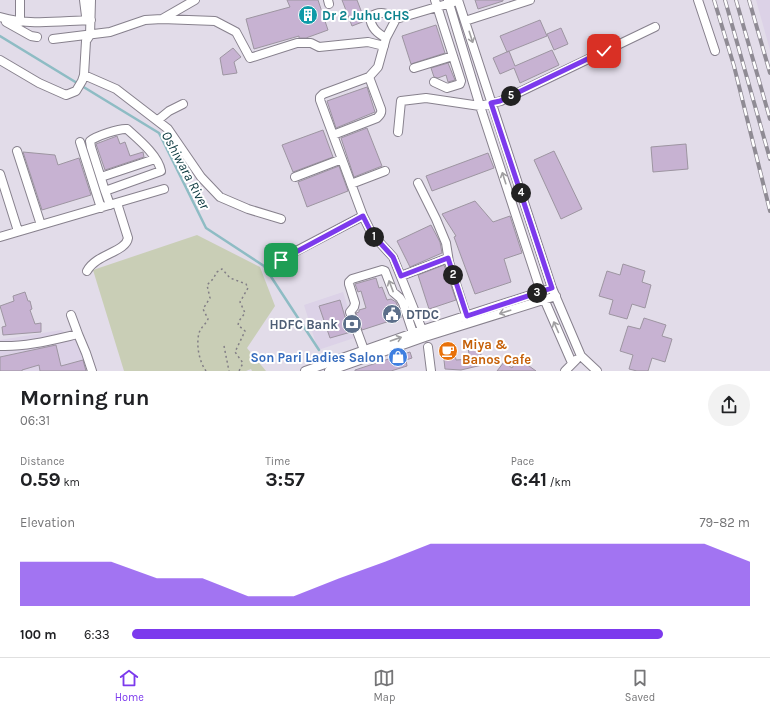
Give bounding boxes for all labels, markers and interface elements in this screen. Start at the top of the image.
building icon: Dr 2 Juhu CHS [297,4,319,26]
place label: Dr 2 Juhu CHS [322,8,410,23]
one-way arrow [467,31,475,43]
pin [587,34,621,68]
icon: check [593,40,615,62]
pin: 5 [501,86,521,106]
text: 5 [508,89,514,102]
water label: Oshiwara River [158,128,214,213]
one-way arrow [500,172,507,185]
pin: 4 [511,183,531,203]
text: 4 [518,186,524,199]
pin: 1 [364,227,384,247]
text: 1 [372,230,376,243]
pin [264,243,298,277]
icon: arrive [270,249,292,271]
pin: 2 [443,265,463,285]
text: 2 [450,268,456,281]
one-way arrow [387,281,395,293]
pin: 3 [527,283,547,303]
text: 3 [534,286,540,299]
public building icon: DTDC [381,303,403,325]
place label: DTDC [406,307,439,322]
one-way arrow [499,309,512,316]
bank icon: HDFC Bank [341,313,363,335]
place label: HDFC Bank [269,317,338,332]
one-way arrow [552,322,559,334]
one-way arrow [389,335,401,343]
place label: Miya & Banos Cafe [462,337,531,367]
cafe icon: Miya & Banos Cafe [437,340,459,362]
shop icon: Son Pari Ladies Salon [387,346,409,368]
place label: Son Pari Ladies Salon [251,350,384,365]
button: share [708,384,750,426]
text: Morning run [20,385,149,411]
text: 06:31 [20,413,50,428]
text: Distance [20,455,64,468]
text: Time [265,455,290,468]
text: Pace [511,455,534,468]
text: 0.59 [20,468,61,491]
text: 3:57 [265,468,305,491]
text: 6:41 [511,468,547,491]
text: km [61,476,80,489]
text: /km [547,476,571,489]
text: Elevation [20,515,75,530]
text: 79–82 m [699,515,750,530]
text: 100 m [20,627,57,642]
text: 6:33 [84,627,110,642]
tab: Home [115,667,144,704]
tab: Map [373,667,395,704]
tab: Saved [625,667,655,704]

